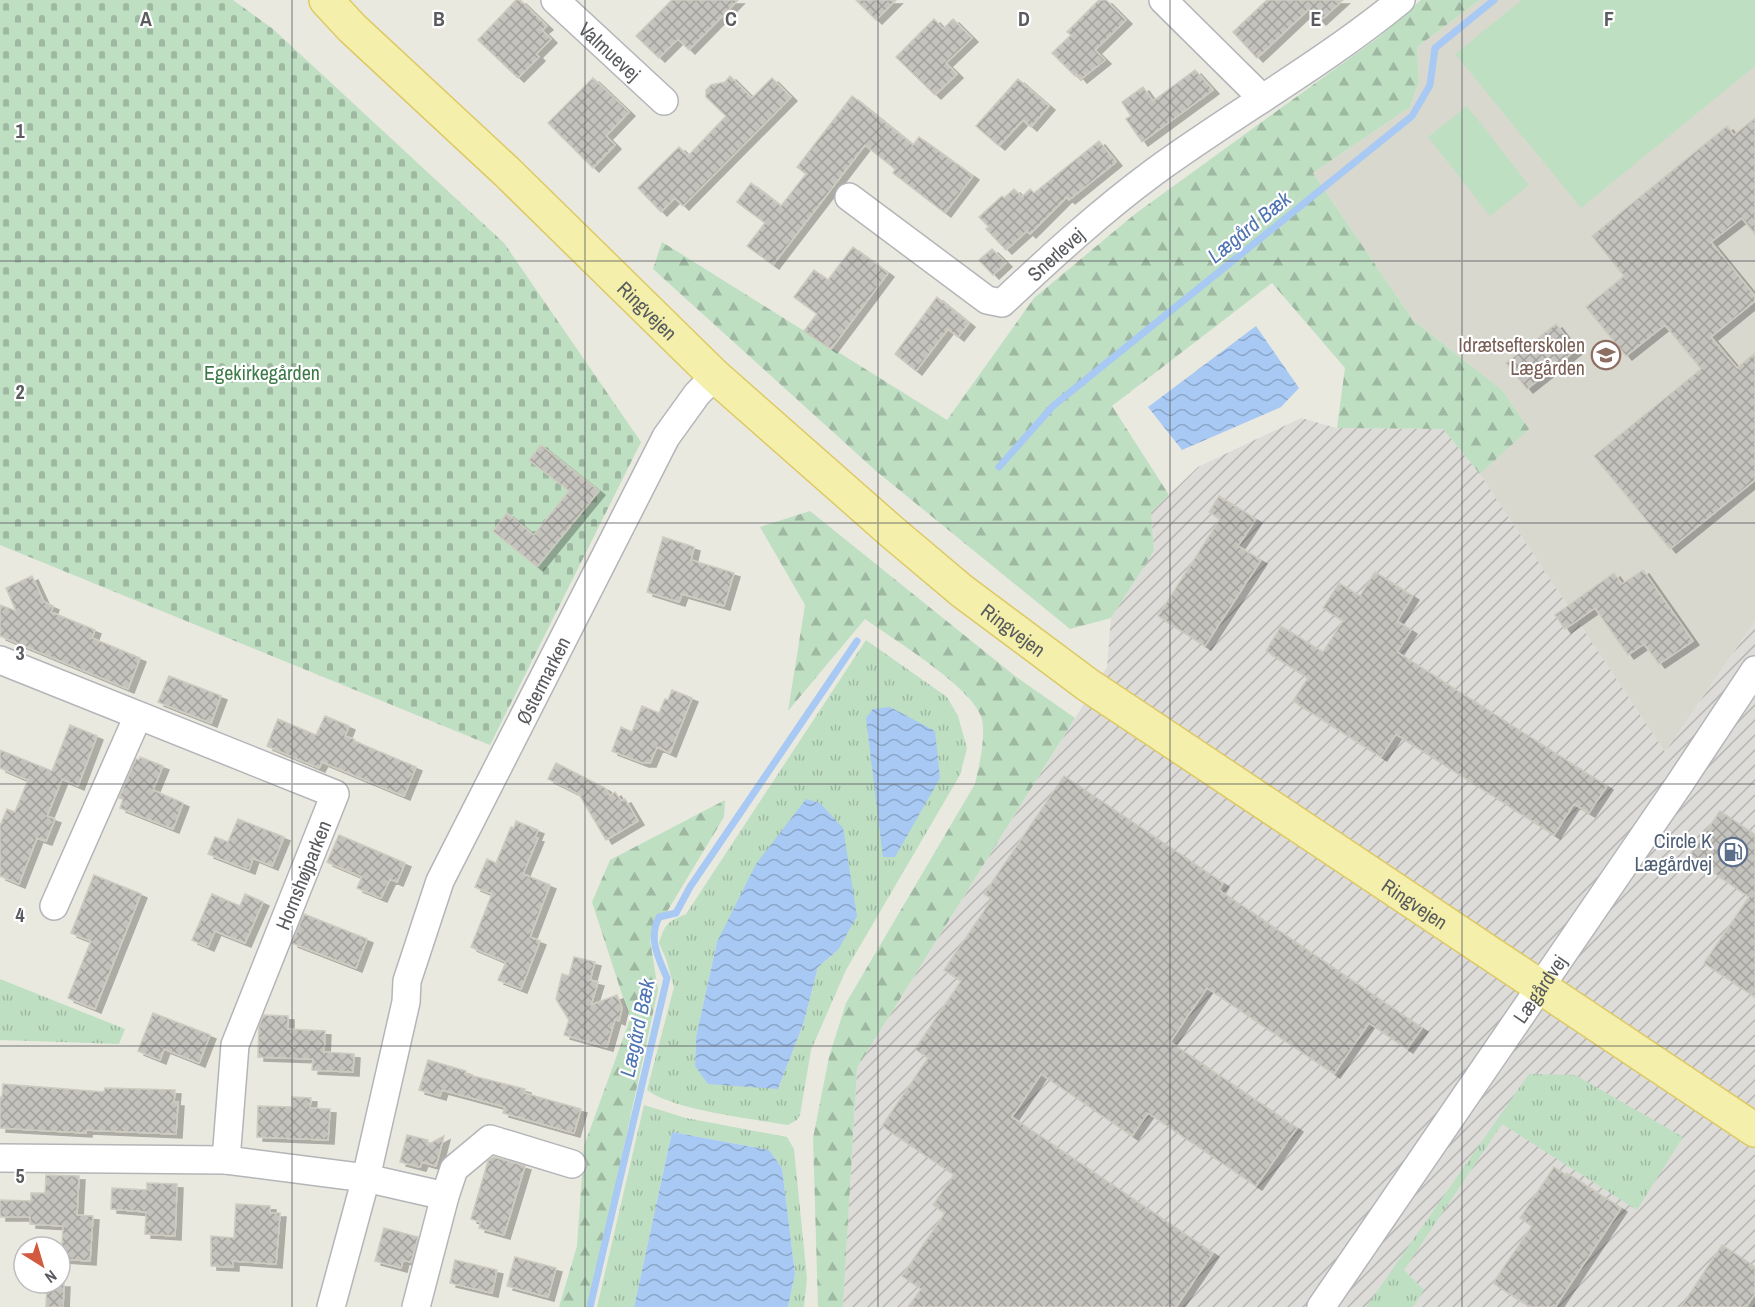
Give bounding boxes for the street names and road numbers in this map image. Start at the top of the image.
street label: Valmuevej [573,15,647,87]
street label: Snerlevej [1021,221,1090,287]
street label: Ringvejen [612,275,684,346]
street label: Ringvejen [976,597,1051,662]
street label: Østermarken [509,632,576,728]
street label: Hornshøjparken [269,816,337,934]
street label: Ringvejen [1377,871,1453,935]
street label: Lægårdvej [1506,949,1572,1028]

